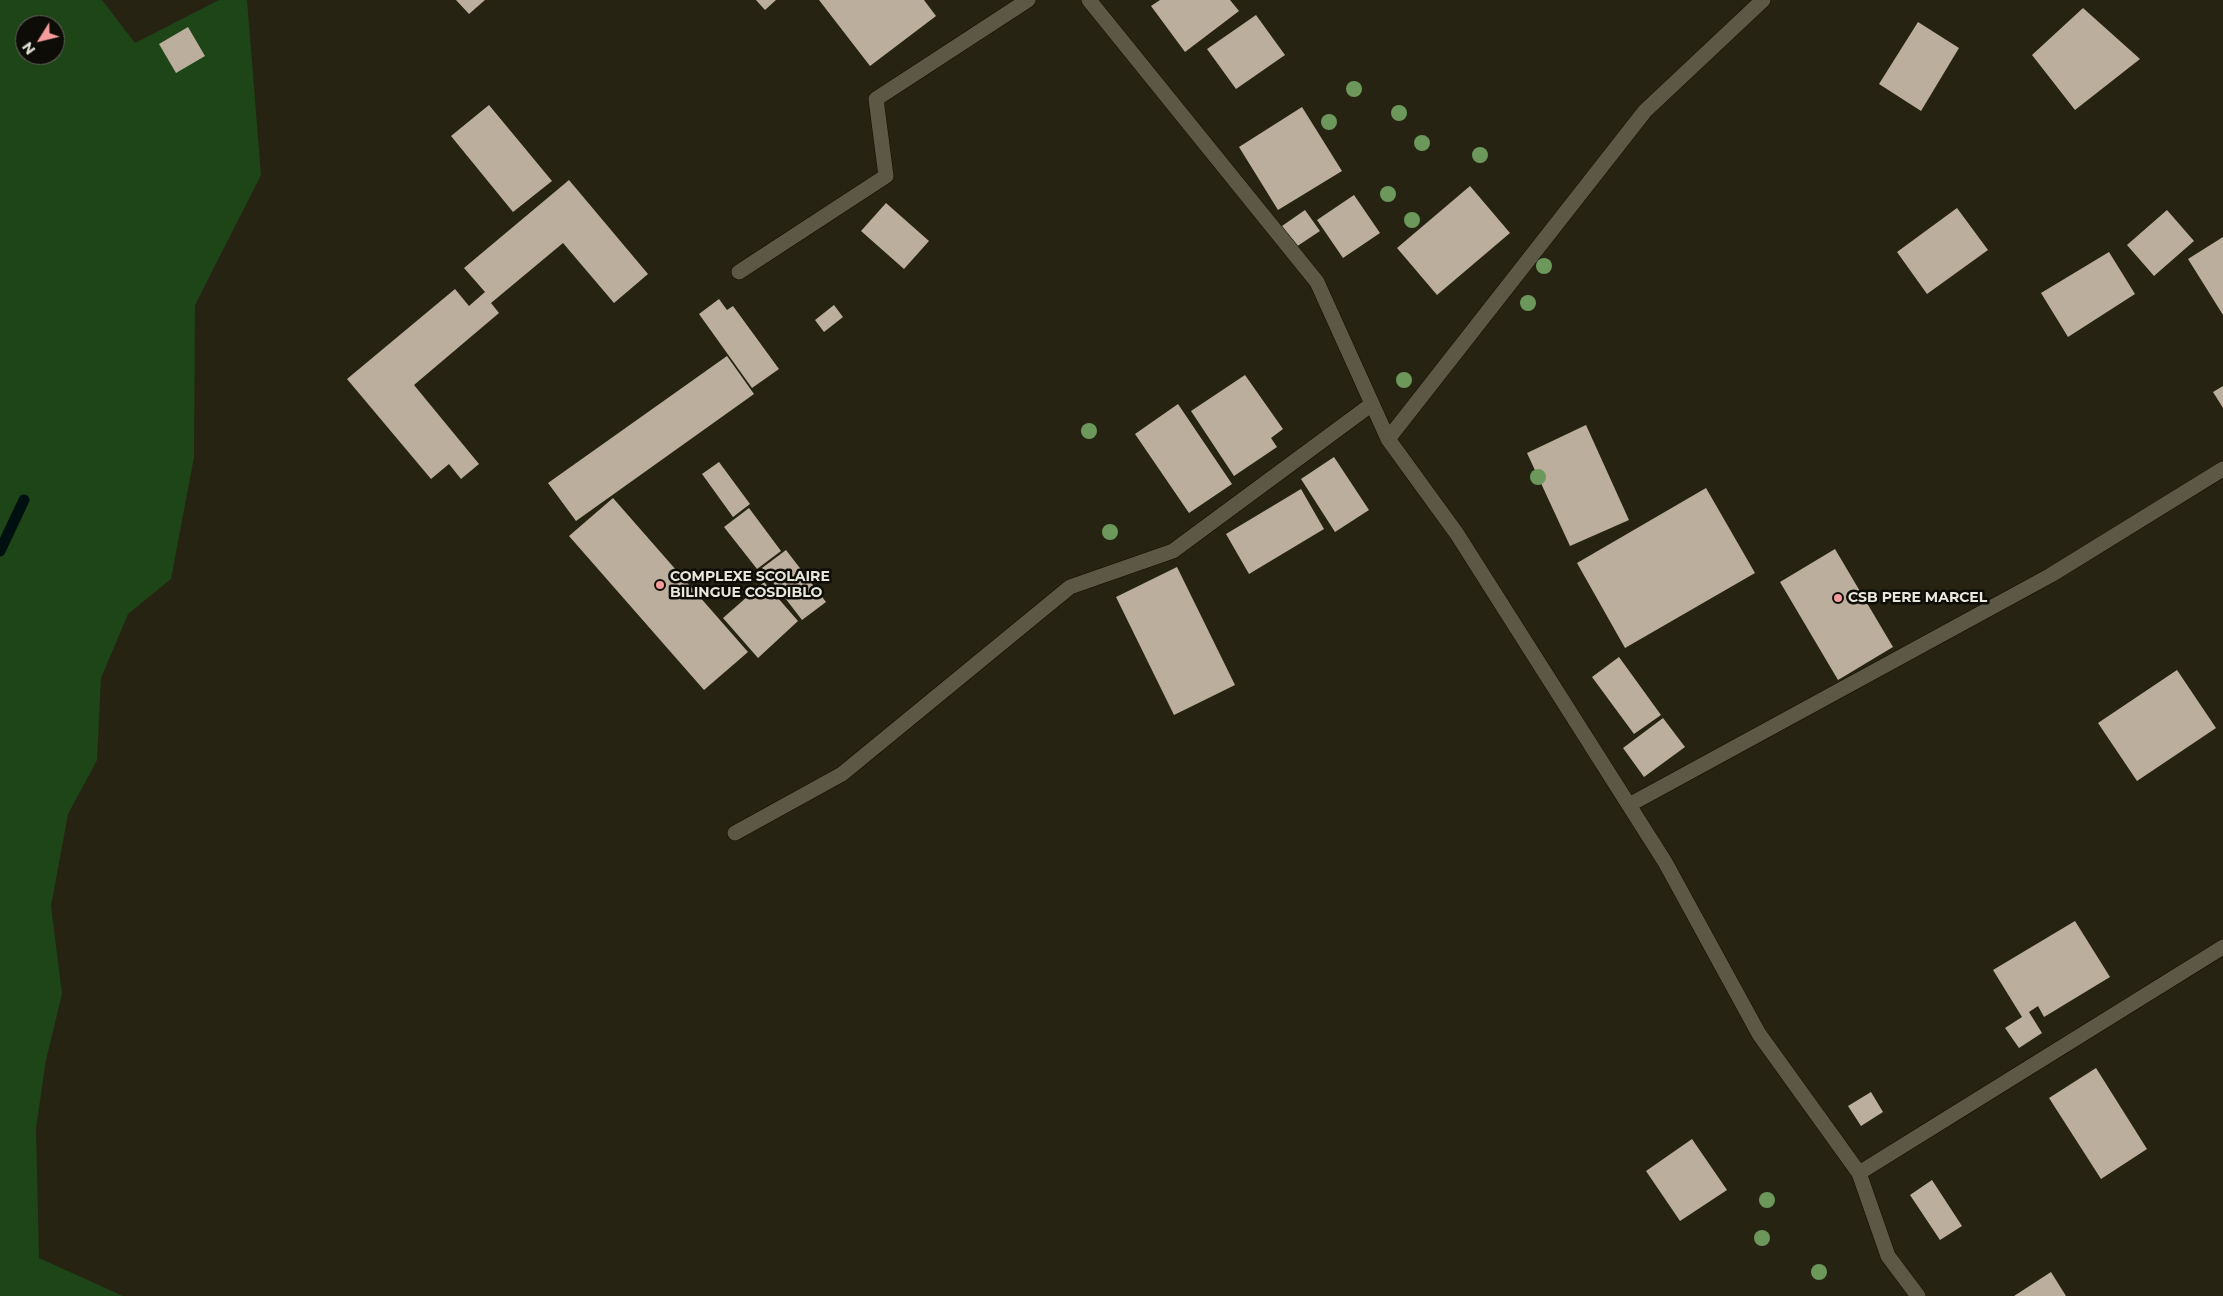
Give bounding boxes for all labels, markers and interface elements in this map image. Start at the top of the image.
north arrow [15,15,65,65]
text: N [18,38,39,58]
place label: COMPLEXE SCOLAIRE BILINGUE COSDIBLO [670,569,830,602]
marker: COMPLEXE SCOLAIRE BILINGUE COSDIBLO [654,579,666,591]
place label: CSB PERE MARCEL [1848,590,1987,606]
marker: CSB PERE MARCEL [1832,592,1844,604]

